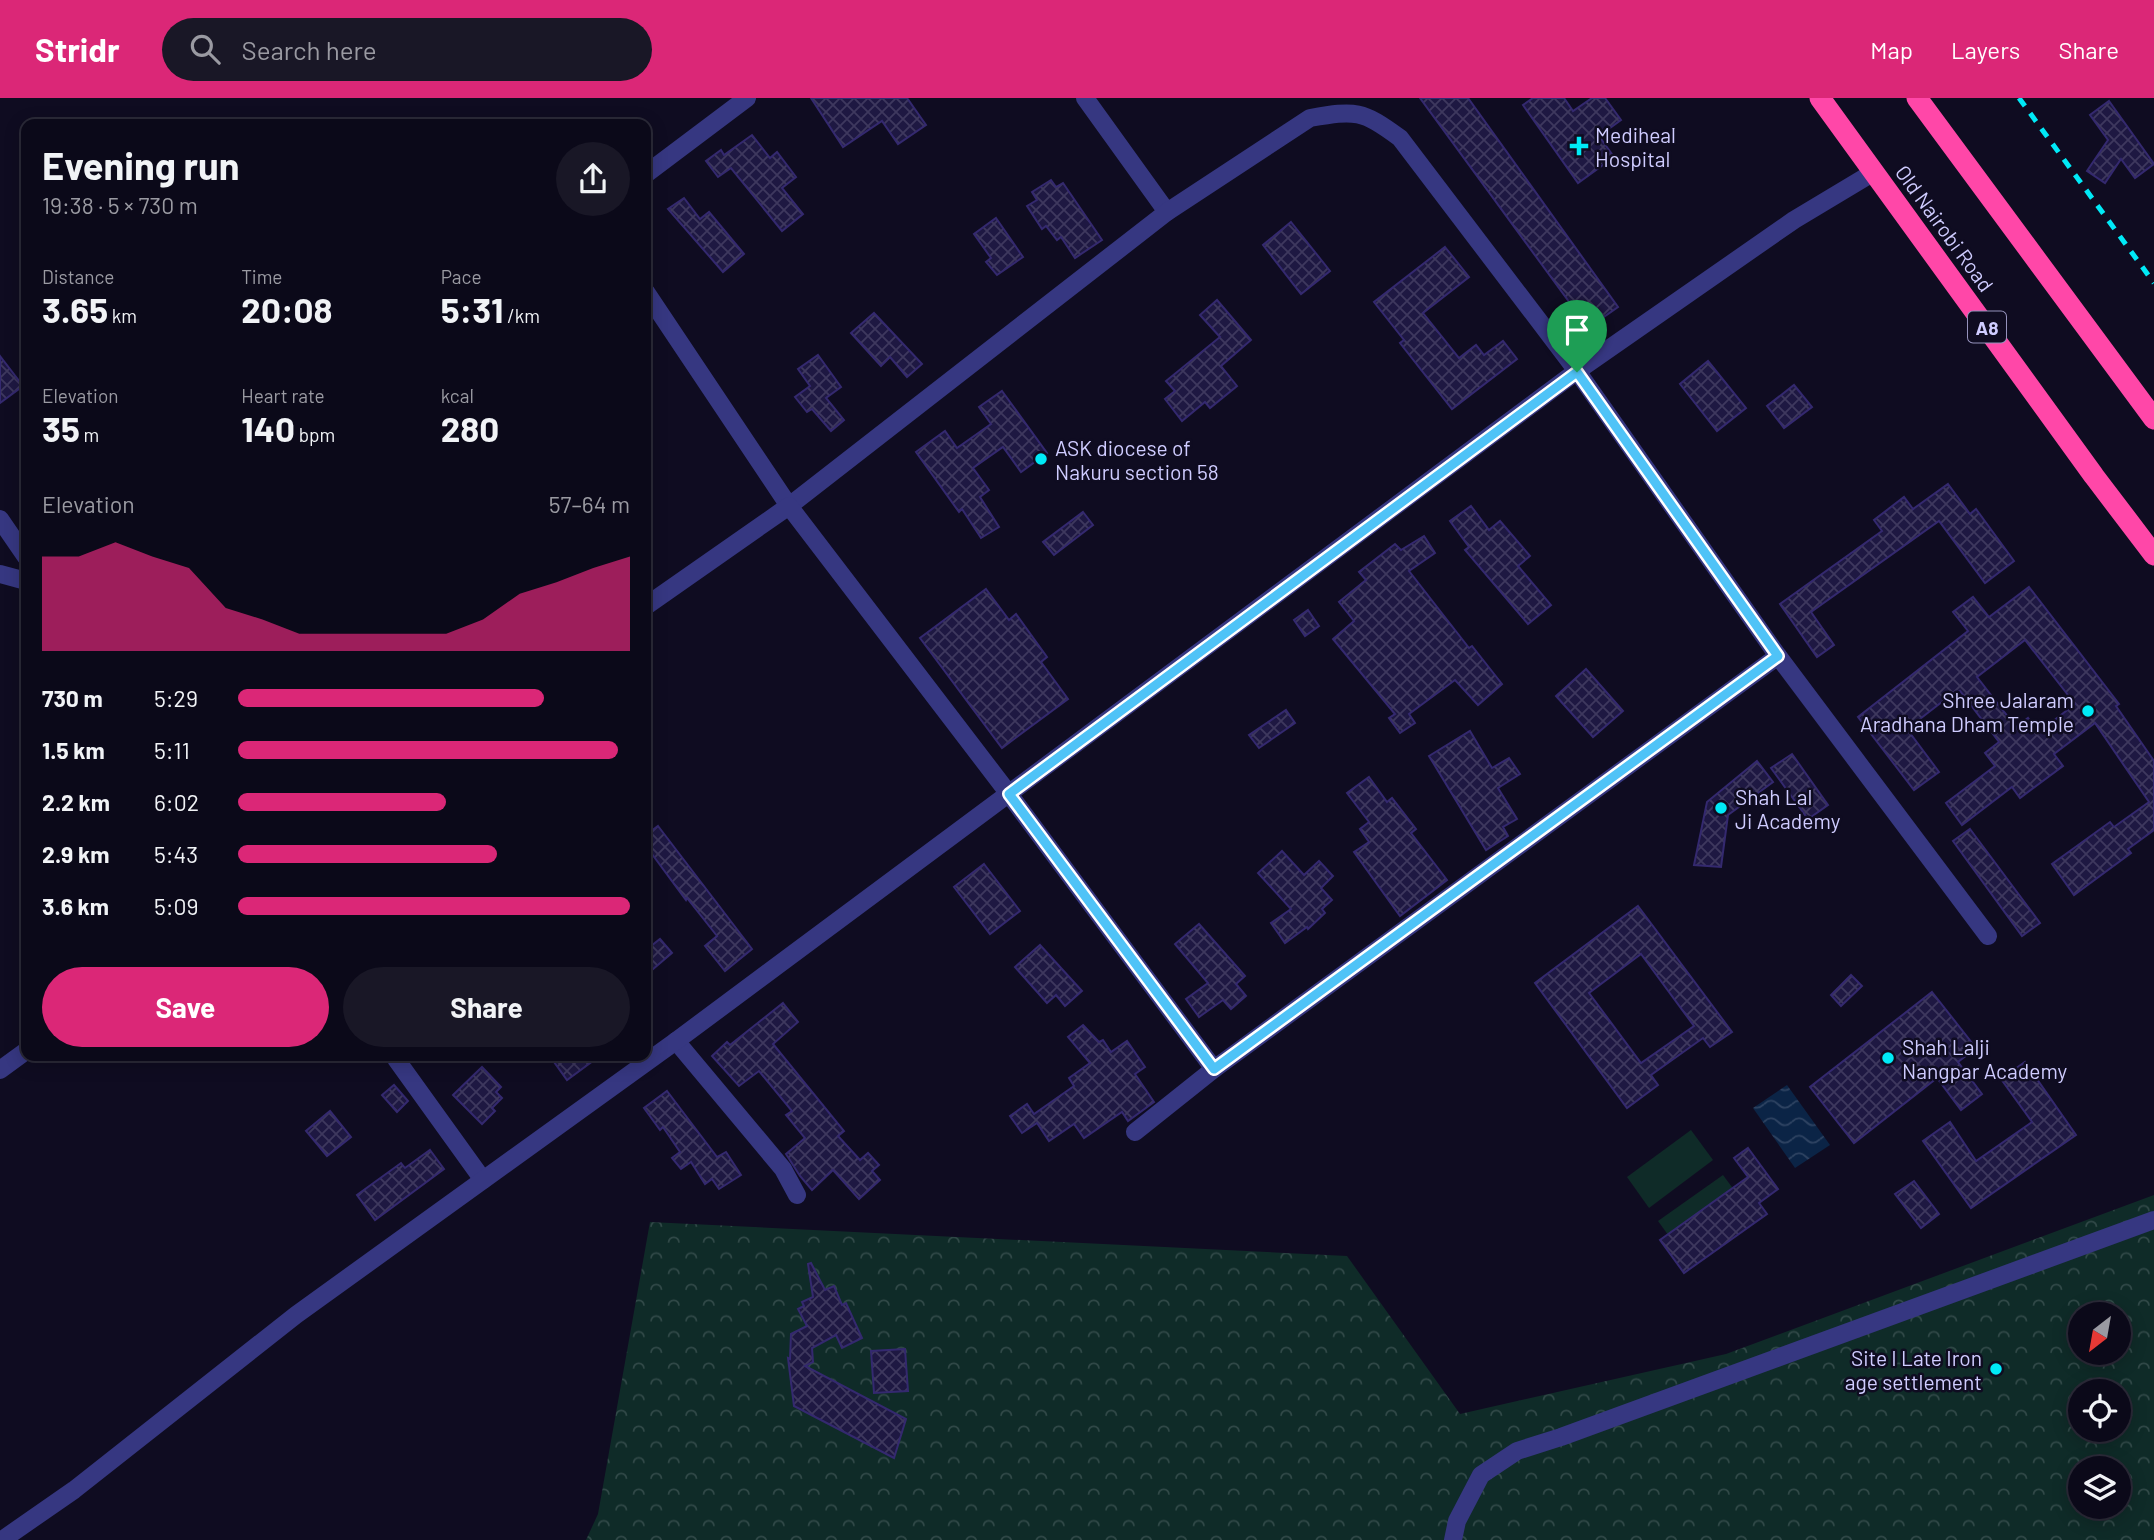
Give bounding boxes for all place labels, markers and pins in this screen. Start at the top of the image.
place label: Mediheal Hospital [1595,122,1676,171]
marker: Mediheal Hospital [1569,136,1589,156]
pin [1547,300,1607,372]
place label: ASK diocese of Nakuru section 58 [1055,435,1219,484]
marker: ASK diocese of Nakuru section 58 [1033,451,1049,467]
place label: Shree Jalaram Aradhana Dham Temple [1860,687,2074,736]
marker: Shree Jalaram Aradhana Dham Temple [2080,703,2096,719]
place label: Shah Lal Ji Academy [1735,784,1841,833]
marker: Shah Lal Ji Academy [1713,800,1729,816]
place label: Shah Lalji Nangpar Academy [1902,1034,2068,1083]
marker: Shah Lalji Nangpar Academy [1880,1050,1896,1066]
place label: Site I Late Iron age settlement [1845,1345,1982,1394]
marker: Site I Late Iron age settlement [1988,1361,2004,1377]

